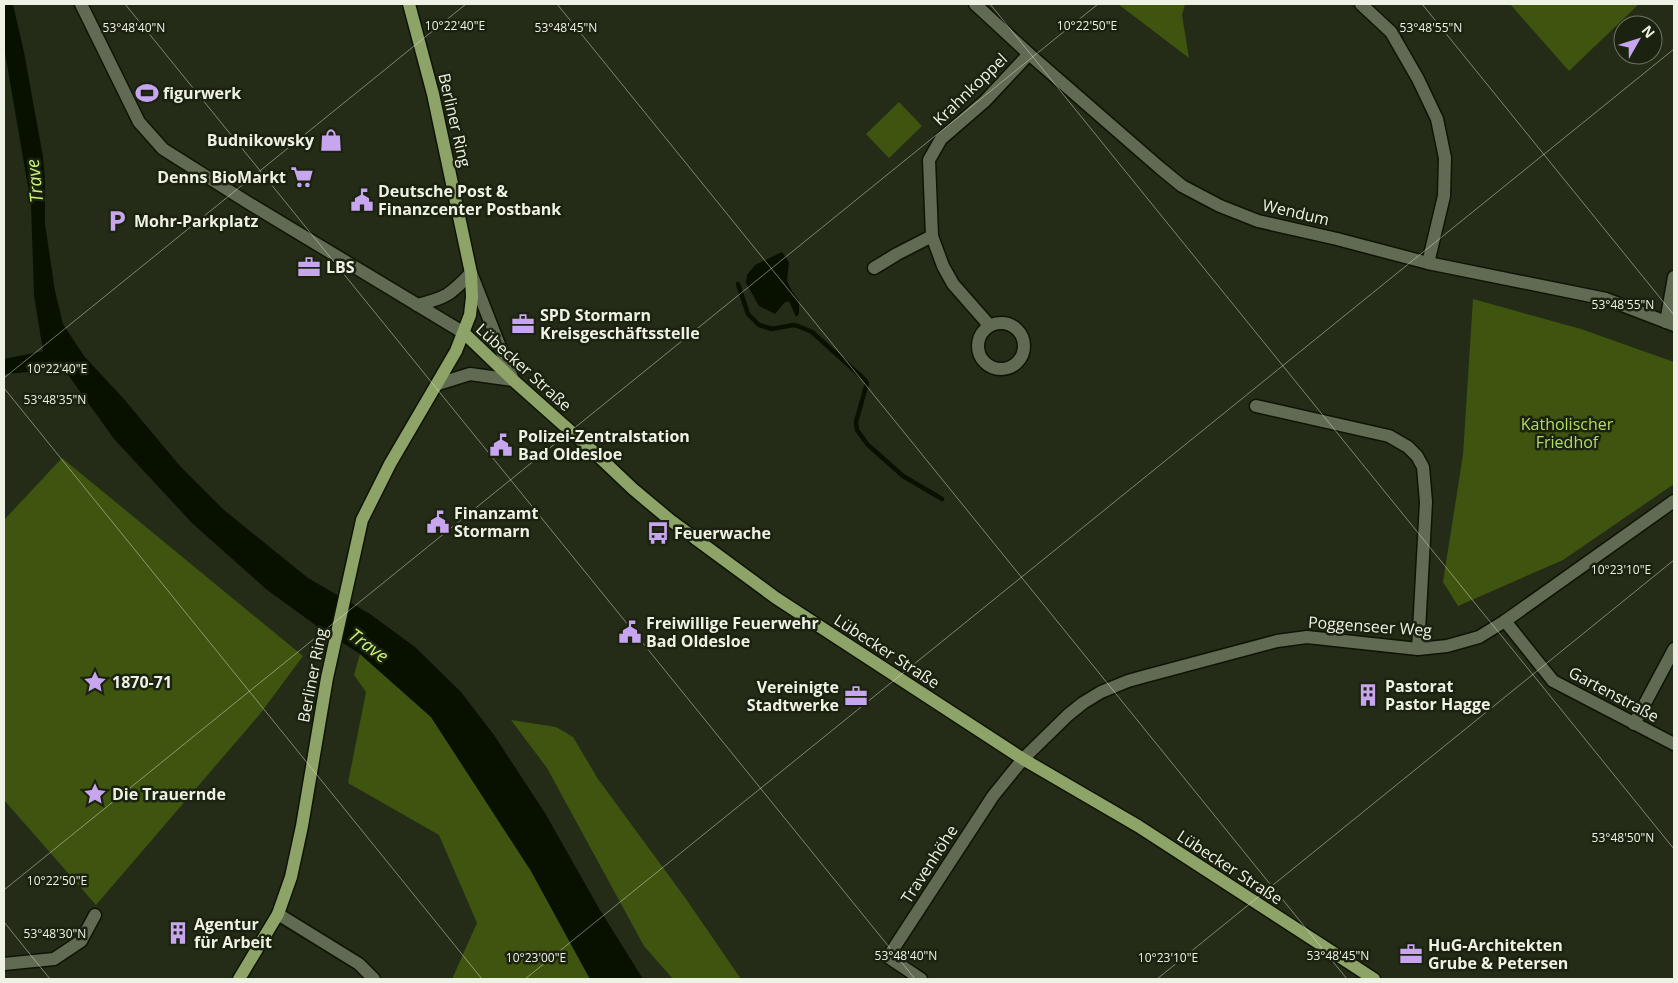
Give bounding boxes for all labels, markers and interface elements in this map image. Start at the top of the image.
north arrow [1613,15,1663,65]
text: 10°22'40"E [425,17,485,34]
text: 10°22'50"E [1057,17,1117,34]
text: 53°48'40"N [103,19,165,36]
text: 53°48'45"N [535,19,597,36]
text: 53°48'55"N [1400,19,1462,36]
text: N [1638,21,1659,42]
street label: Krahnkoppel [928,48,1012,130]
street label: Berliner Ring [434,71,477,169]
sports icon: figurwerk [134,80,160,106]
place label: figurwerk [163,82,241,104]
shop icon: Budnikowsky [318,127,344,153]
place label: Budnikowsky [207,129,315,151]
water label: Trave [20,158,48,204]
supermarket icon: Denns BioMarkt [289,164,315,190]
place label: Denns BioMarkt [157,166,286,188]
place label: Deutsche Post & Finanzcenter Postbank [378,180,561,220]
public building icon: Deutsche Post & Finanzcenter Postbank [349,187,375,213]
street label: Wendum [1260,194,1332,230]
parking icon: Mohr-Parkplatz [104,208,130,234]
place label: Mohr-Parkplatz [134,210,258,232]
office icon: LBS [296,254,322,280]
place label: LBS [326,256,355,278]
text: 53°48'55"N [1592,296,1654,313]
place label: SPD Stormarn Kreisgeschäftsstelle [540,304,700,344]
office icon: SPD Stormarn Kreisgeschäftsstelle [510,311,536,337]
street label: Lübecker Straße [471,318,577,416]
text: 10°22'40"E [27,360,87,377]
text: 53°48'35"N [24,391,86,408]
park label: Katholischer Friedhof [1521,413,1614,453]
place label: Polizei-Zentralstation Bad Oldesloe [518,425,690,465]
public building icon: Polizei-Zentralstation Bad Oldesloe [488,432,514,458]
place label: Finanzamt Stormarn [454,502,539,542]
public building icon: Finanzamt Stormarn [425,509,451,535]
bus stop icon: Feuerwache [645,520,671,546]
place label: Feuerwache [674,522,771,544]
text: 10°23'10"E [1591,561,1651,578]
street label: Lübecker Straße [830,609,944,693]
street label: Poggenseer Weg [1307,611,1433,641]
place label: Freiwillige Feuerwehr Bad Oldesloe [646,612,819,652]
public building icon: Freiwillige Feuerwehr Bad Oldesloe [617,619,643,645]
water label: Trave [344,622,394,668]
street label: Berliner Ring [292,626,332,724]
street label: Gartenstraße [1565,661,1663,727]
place icon: 1870-71 [82,669,108,695]
place label: 1870-71 [112,671,172,693]
place label: Pastorat Pastor Hagge [1385,675,1490,715]
place label: Vereinigte Stadtwerke [747,676,839,716]
building icon: Pastorat Pastor Hagge [1355,682,1381,708]
office icon: Vereinigte Stadtwerke [843,683,869,709]
place icon: Die Trauernde [82,781,108,807]
place label: Die Trauernde [112,783,226,805]
street label: Travenhöhe [895,821,963,907]
street label: Lübecker Straße [1173,825,1287,909]
text: 53°48'50"N [1592,829,1654,846]
text: 10°22'50"E [27,872,87,889]
place label: Agentur für Arbeit [194,913,272,953]
building icon: Agentur für Arbeit [165,920,191,946]
text: 53°48'30"N [24,925,86,942]
place label: HuG-Architekten Grube & Petersen [1428,934,1568,974]
office icon: HuG-Architekten Grube & Petersen [1398,941,1424,967]
text: 53°48'40"N [875,947,937,964]
text: 53°48'45"N [1307,947,1369,964]
text: 10°23'00"E [506,949,566,966]
text: 10°23'10"E [1138,949,1198,966]

